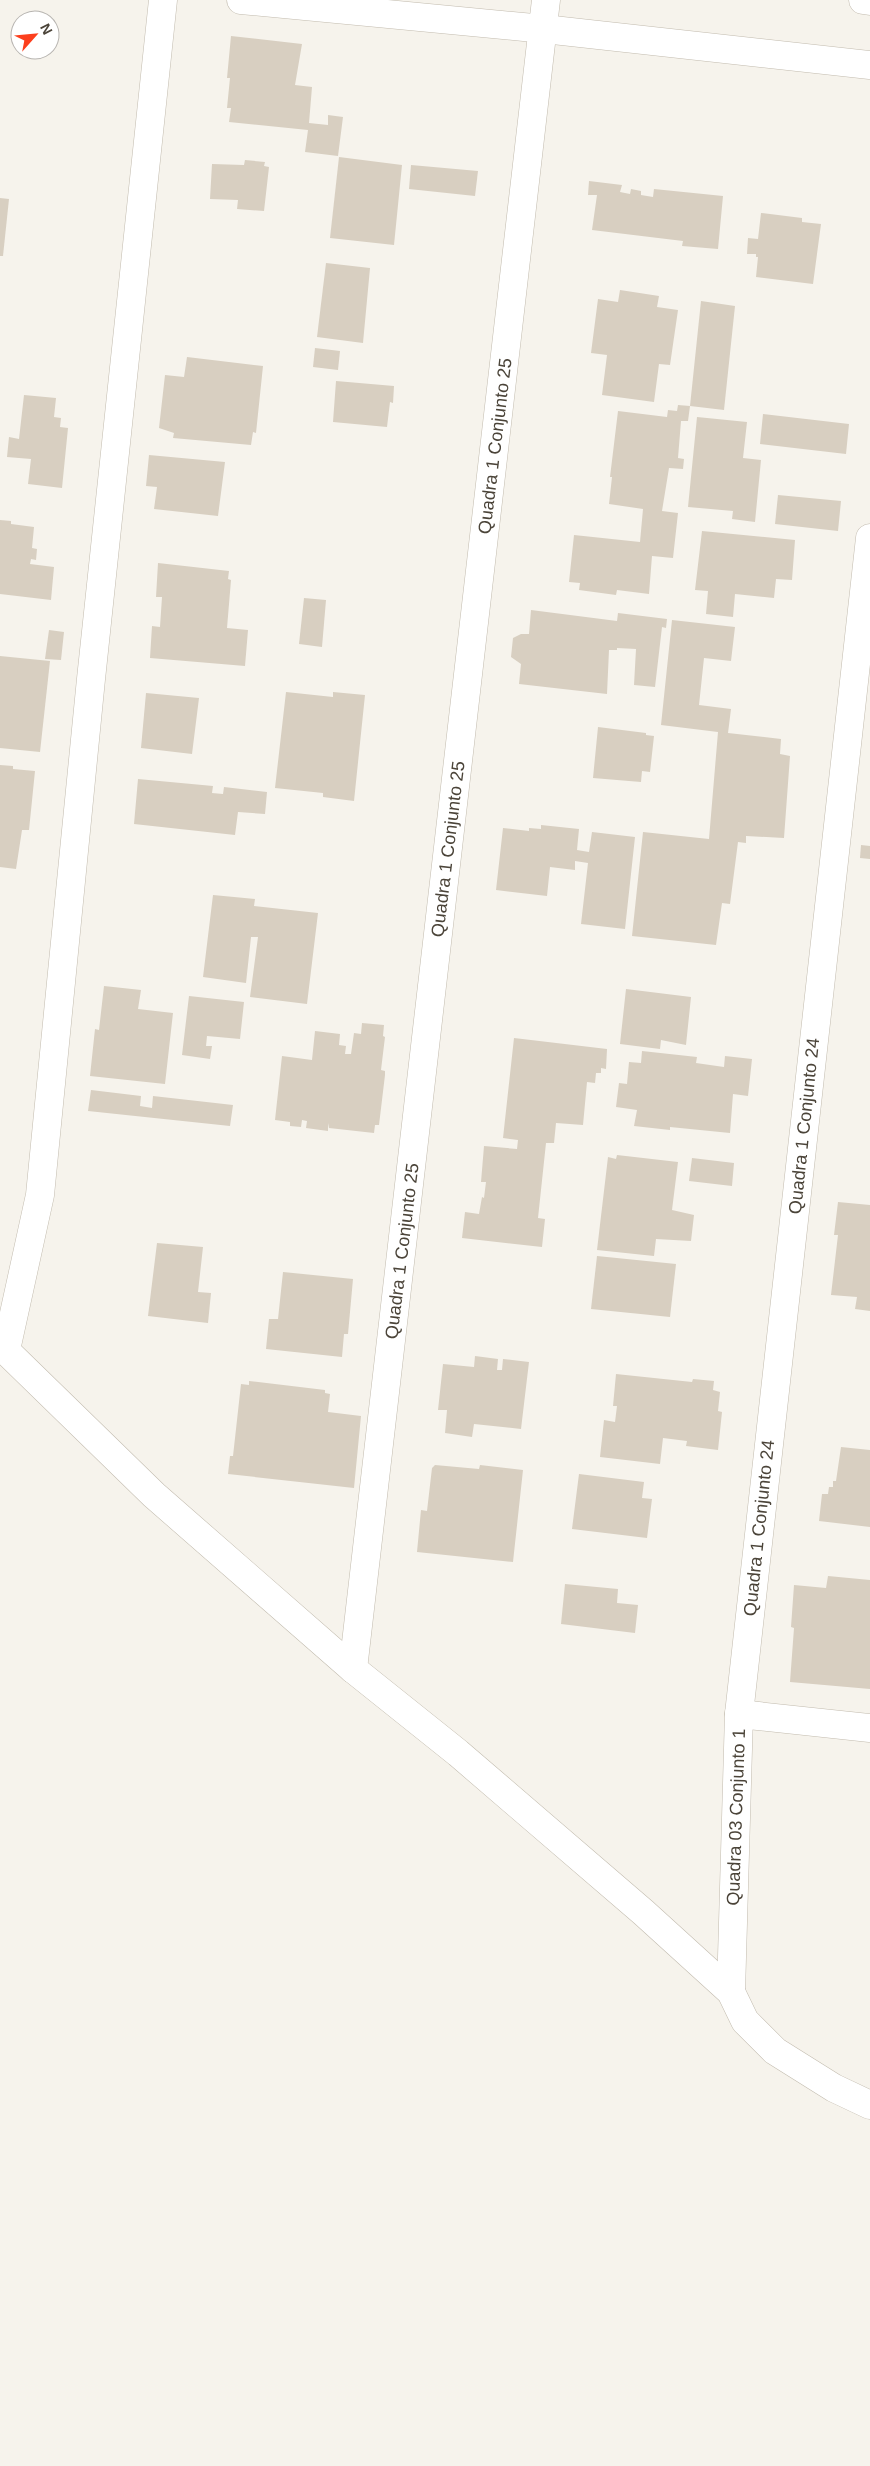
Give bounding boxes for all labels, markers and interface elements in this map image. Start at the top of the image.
north arrow [10,10,60,60]
text: N [37,21,56,37]
street label: Quadra 1 Conjunto 25 [474,357,516,535]
street label: Quadra 1 Conjunto 25 [427,760,469,938]
street label: Quadra 1 Conjunto 24 [785,1037,823,1215]
street label: Quadra 1 Conjunto 25 [381,1162,423,1340]
street label: Quadra 1 Conjunto 24 [740,1439,778,1617]
street label: Quadra 03 Conjunto 1 [723,1728,749,1906]

